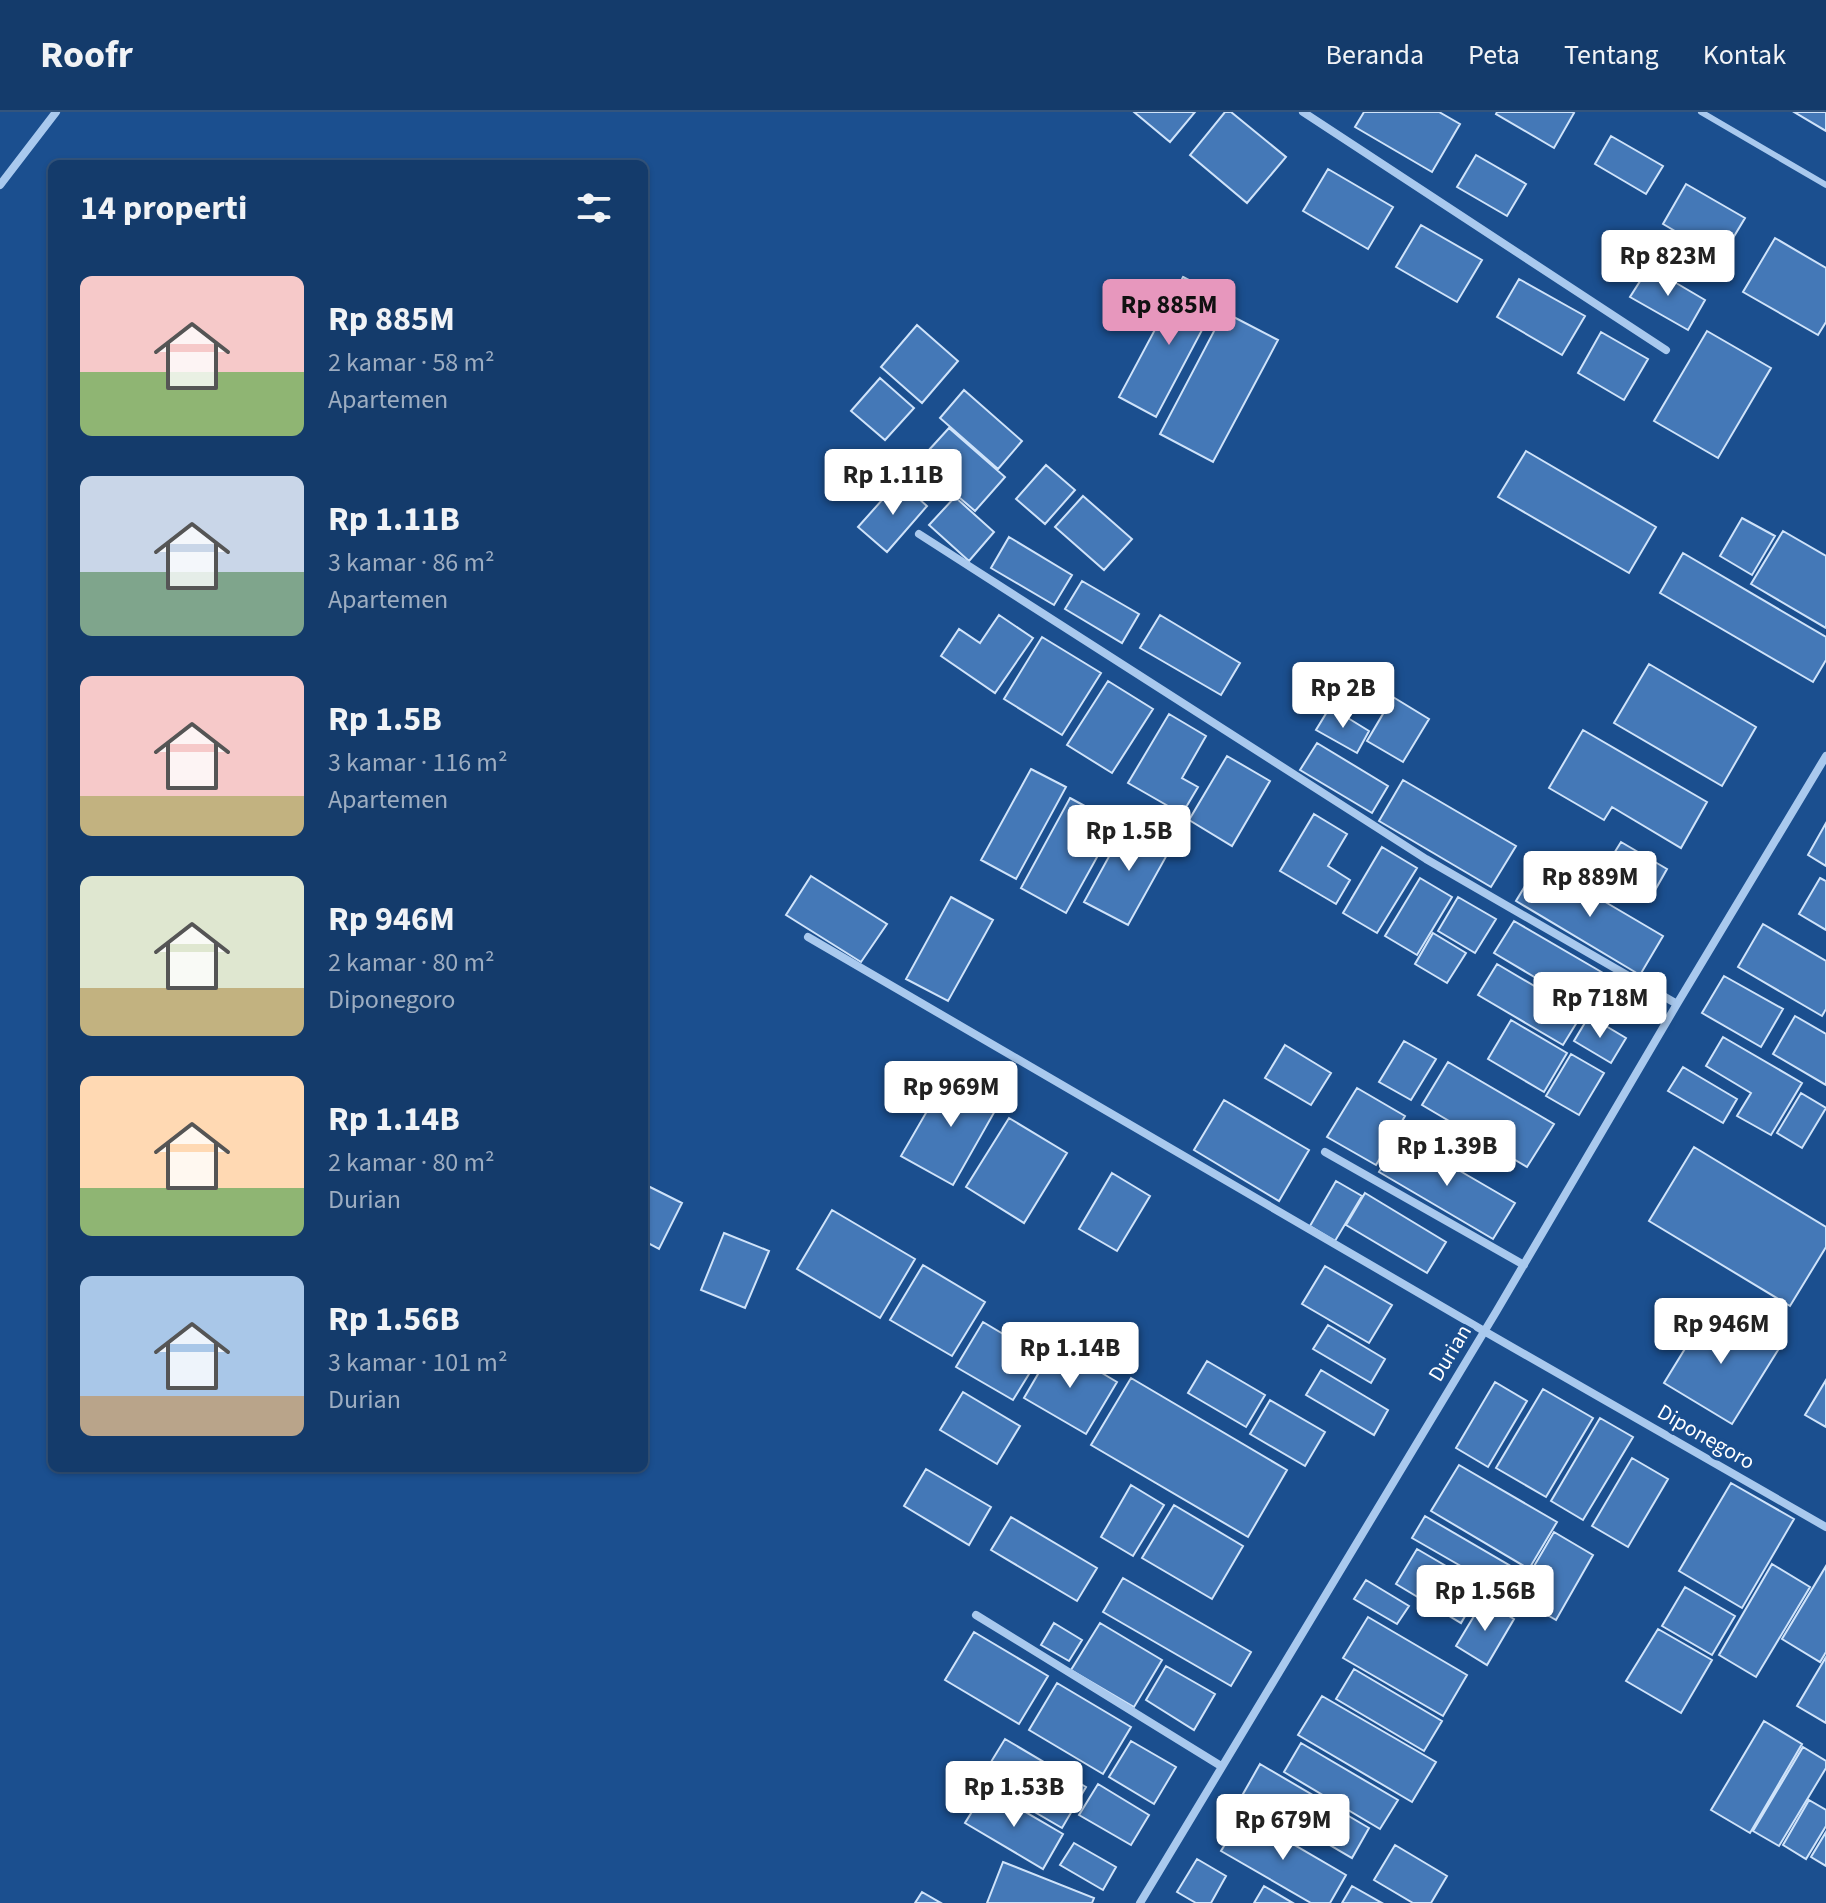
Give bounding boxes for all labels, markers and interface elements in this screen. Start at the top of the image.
text: Roofr [40,28,133,82]
text: Beranda [1326,35,1424,75]
text: Peta [1468,35,1520,75]
text: Tentang [1564,35,1659,75]
text: Kontak [1703,35,1786,75]
text: 14 properti [80,184,247,233]
icon: filters [572,186,616,230]
pin: Rp 823M [1594,230,1742,298]
text: Rp 823M [1619,237,1717,274]
pin: Rp 885M [1095,279,1243,347]
text: Rp 885M [1120,286,1218,323]
text: Rp 885M [328,295,455,344]
icon: home [144,308,240,404]
text: 2 kamar · 58 m² [328,344,495,381]
text: Apartemen [328,381,448,418]
pin: Rp 1.11B [810,449,976,517]
text: Rp 1.11B [843,456,943,493]
text: Rp 1.11B [328,495,460,544]
icon: home [144,508,240,604]
text: 3 kamar · 86 m² [328,544,495,581]
text: Apartemen [328,581,448,618]
pin: Rp 2B [1287,662,1399,730]
text: Rp 2B [1310,669,1376,706]
text: Rp 1.5B [328,695,442,744]
icon: home [144,708,240,804]
text: 3 kamar · 116 m² [328,744,507,781]
text: Apartemen [328,781,448,818]
pin: Rp 1.5B [1055,805,1203,873]
text: Rp 1.5B [1085,812,1173,849]
pin: Rp 889M [1516,851,1664,919]
text: Rp 889M [1541,858,1639,895]
text: Rp 946M [328,895,455,944]
icon: home [144,908,240,1004]
text: 2 kamar · 80 m² [328,944,495,981]
pin: Rp 718M [1526,972,1674,1040]
text: Rp 718M [1551,979,1649,1016]
text: Diponegoro [328,981,455,1018]
pin: Rp 969M [877,1061,1025,1129]
text: Rp 969M [902,1068,1000,1105]
text: Rp 1.14B [328,1095,460,1144]
icon: home [144,1108,240,1204]
pin: Rp 1.39B [1364,1120,1530,1188]
text: Rp 1.39B [1397,1127,1497,1164]
text: 2 kamar · 80 m² [328,1144,495,1181]
text: Durian [328,1181,401,1218]
text: Rp 1.56B [328,1295,460,1344]
pin: Rp 946M [1647,1298,1795,1366]
text: Rp 946M [1672,1305,1770,1342]
icon: home [144,1308,240,1404]
street label: Durian [1420,1318,1480,1388]
pin: Rp 1.14B [987,1322,1153,1390]
text: Rp 1.14B [1020,1329,1120,1366]
text: 3 kamar · 101 m² [328,1344,507,1381]
text: Durian [328,1381,401,1418]
street label: Diponegoro [1651,1396,1761,1478]
pin: Rp 1.56B [1402,1565,1568,1633]
text: Rp 1.56B [1435,1572,1535,1609]
pin: Rp 1.53B [931,1761,1097,1829]
text: Rp 1.53B [964,1768,1064,1805]
pin: Rp 679M [1209,1794,1357,1862]
text: Rp 679M [1234,1801,1332,1838]

